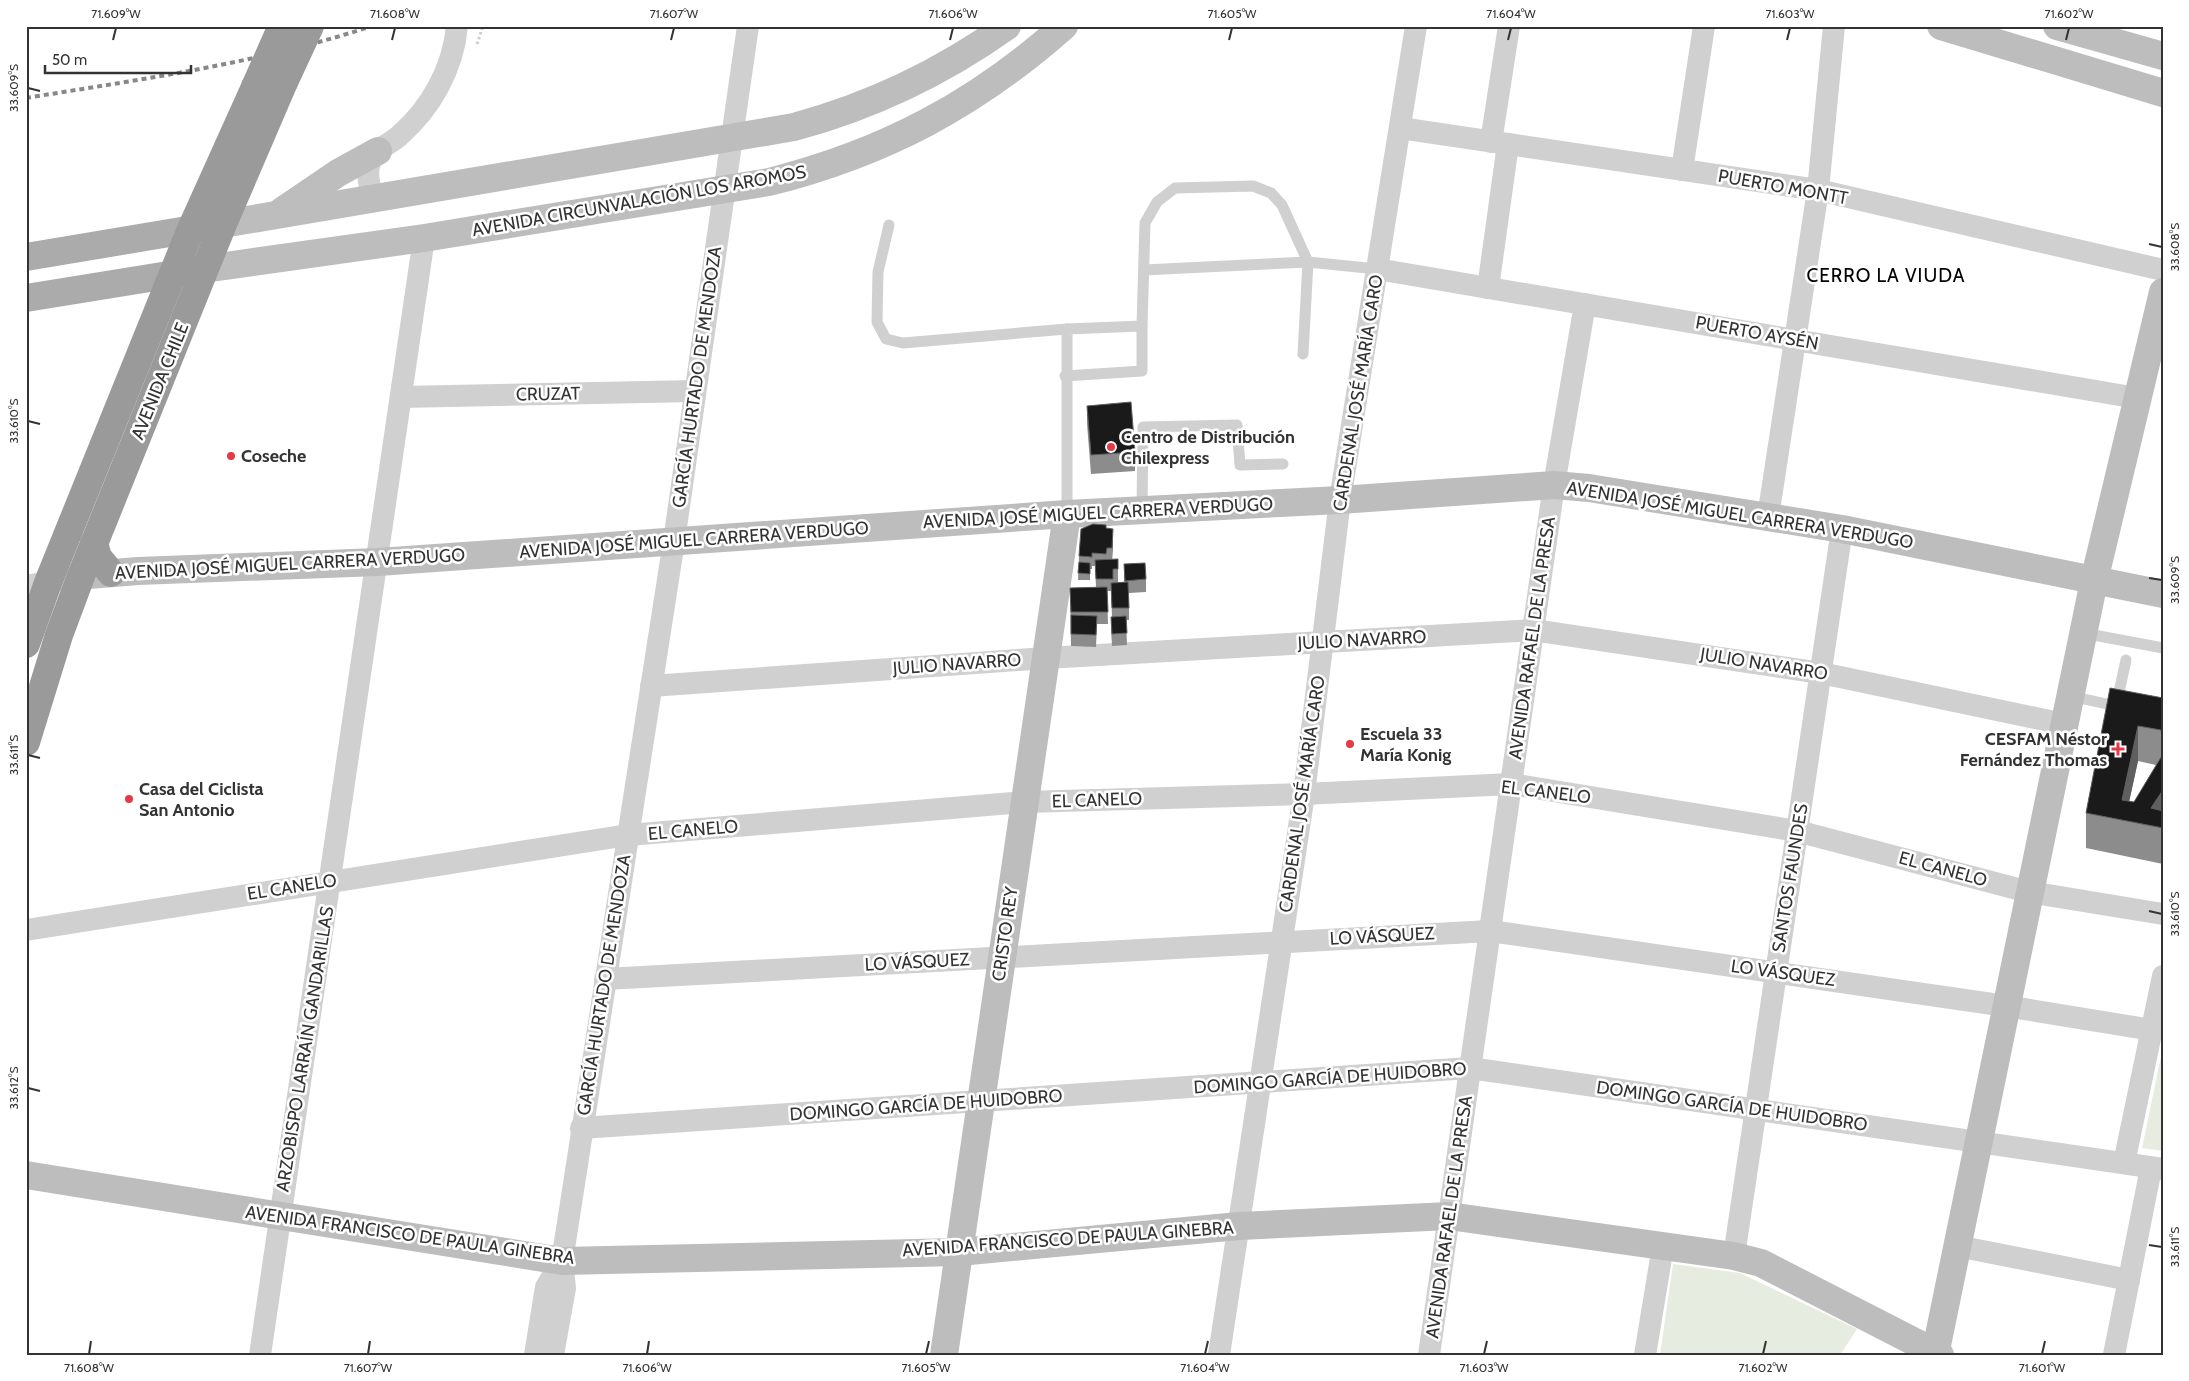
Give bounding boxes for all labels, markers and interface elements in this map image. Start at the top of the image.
text: 71.609°W [91,6,141,21]
text: 71.608°W [370,6,421,21]
text: 71.607°W [650,6,699,21]
text: 71.606°W [928,6,978,21]
text: 71.605°W [1208,6,1257,21]
text: 71.604°W [1486,6,1536,21]
text: 71.603°W [1766,6,1815,21]
text: 71.602°W [2045,6,2094,21]
scale bar [45,42,191,74]
text: 50 m [52,51,87,69]
text: 33.609°S [6,64,21,112]
street label: AVENIDA CIRCUNVALACIÓN LOS AROMOS [470,161,808,241]
street label: PUERTO MONTT [1716,165,1850,209]
text: 33.608°S [2167,223,2182,271]
street label: GARCÍA HURTADO DE MENDOZA [668,245,726,509]
district label: CERRO LA VIUDA [1806,264,1966,287]
street label: CARDENAL JOSÉ MARÍA CARO [1328,273,1388,513]
street label: PUERTO AYSÉN [1694,311,1820,355]
street label: AVENIDA CHILE [127,319,193,443]
street label: CRUZAT [516,382,581,406]
text: 33.610°S [6,399,21,444]
place label: Centro de Distribución Chilexpress [1121,426,1295,469]
marker: Centro de Distribución Chilexpress [1105,441,1117,453]
place label: Coseche [241,445,306,467]
marker: Coseche [225,450,237,462]
street label: AVENIDA JOSÉ MIGUEL CARRERA VERDUGO [1565,477,1915,553]
street label: AVENIDA JOSÉ MIGUEL CARRERA VERDUGO [922,493,1274,533]
street label: AVENIDA RAFAEL DE LA PRESA [1504,515,1560,761]
street label: AVENIDA JOSÉ MIGUEL CARRERA VERDUGO [518,517,870,563]
street label: AVENIDA JOSÉ MIGUEL CARRERA VERDUGO [114,544,466,584]
text: 33.609°S [2167,556,2182,604]
street label: JULIO NAVARRO [1296,626,1427,654]
street label: JULIO NAVARRO [1698,643,1829,685]
street label: JULIO NAVARRO [891,649,1022,680]
street label: CARDENAL JOSÉ MARÍA CARO [1274,674,1330,914]
place label: Escuela 33 María Konig [1360,723,1451,766]
place label: CESFAM Néstor Fernández Thomas [1960,728,2107,771]
text: 33.611°S [6,735,21,775]
marker: Escuela 33 María Konig [1344,738,1356,750]
marker: CESFAM Néstor Fernández Thomas [2111,742,2125,756]
street label: EL CANELO [1500,776,1592,808]
place label: Casa del Ciclista San Antonio [139,778,264,821]
street label: EL CANELO [1051,787,1143,813]
marker: Casa del Ciclista San Antonio [123,793,135,805]
street label: SANTOS FAUNDES [1767,802,1813,954]
street label: EL CANELO [647,815,739,845]
street label: EL CANELO [1897,847,1990,891]
street label: GARCÍA HURTADO DE MENDOZA [573,853,635,1117]
street label: EL CANELO [246,869,338,905]
street label: CRISTO REY [987,885,1023,983]
text: 33.610°S [2167,892,2182,937]
street label: ARZOBISPO LARRAÍN GANDARILLAS [272,905,338,1193]
street label: LO VÁSQUEZ [1329,922,1435,950]
street label: LO VÁSQUEZ [864,948,970,976]
street label: LO VÁSQUEZ [1730,955,1837,991]
street label: DOMINGO GARCÍA DE HUIDOBRO [1193,1057,1467,1099]
text: 33.612°S [6,1067,21,1109]
street label: DOMINGO GARCÍA DE HUIDOBRO [1595,1076,1869,1136]
street label: DOMINGO GARCÍA DE HUIDOBRO [789,1084,1063,1126]
street label: AVENIDA RAFAEL DE LA PRESA [1421,1094,1477,1340]
street label: AVENIDA FRANCISCO DE PAULA GINEBRA [244,1201,576,1269]
street label: AVENIDA FRANCISCO DE PAULA GINEBRA [902,1216,1234,1262]
text: 33.611°S [2167,1227,2182,1267]
text: 71.608°W [64,1360,115,1375]
text: 71.607°W [344,1360,393,1375]
text: 71.606°W [622,1360,672,1375]
text: 71.605°W [902,1360,951,1375]
text: 71.604°W [1180,1360,1230,1375]
text: 71.603°W [1460,1360,1509,1375]
text: 71.602°W [1739,1360,1788,1375]
text: 71.601°W [2019,1360,2066,1375]

